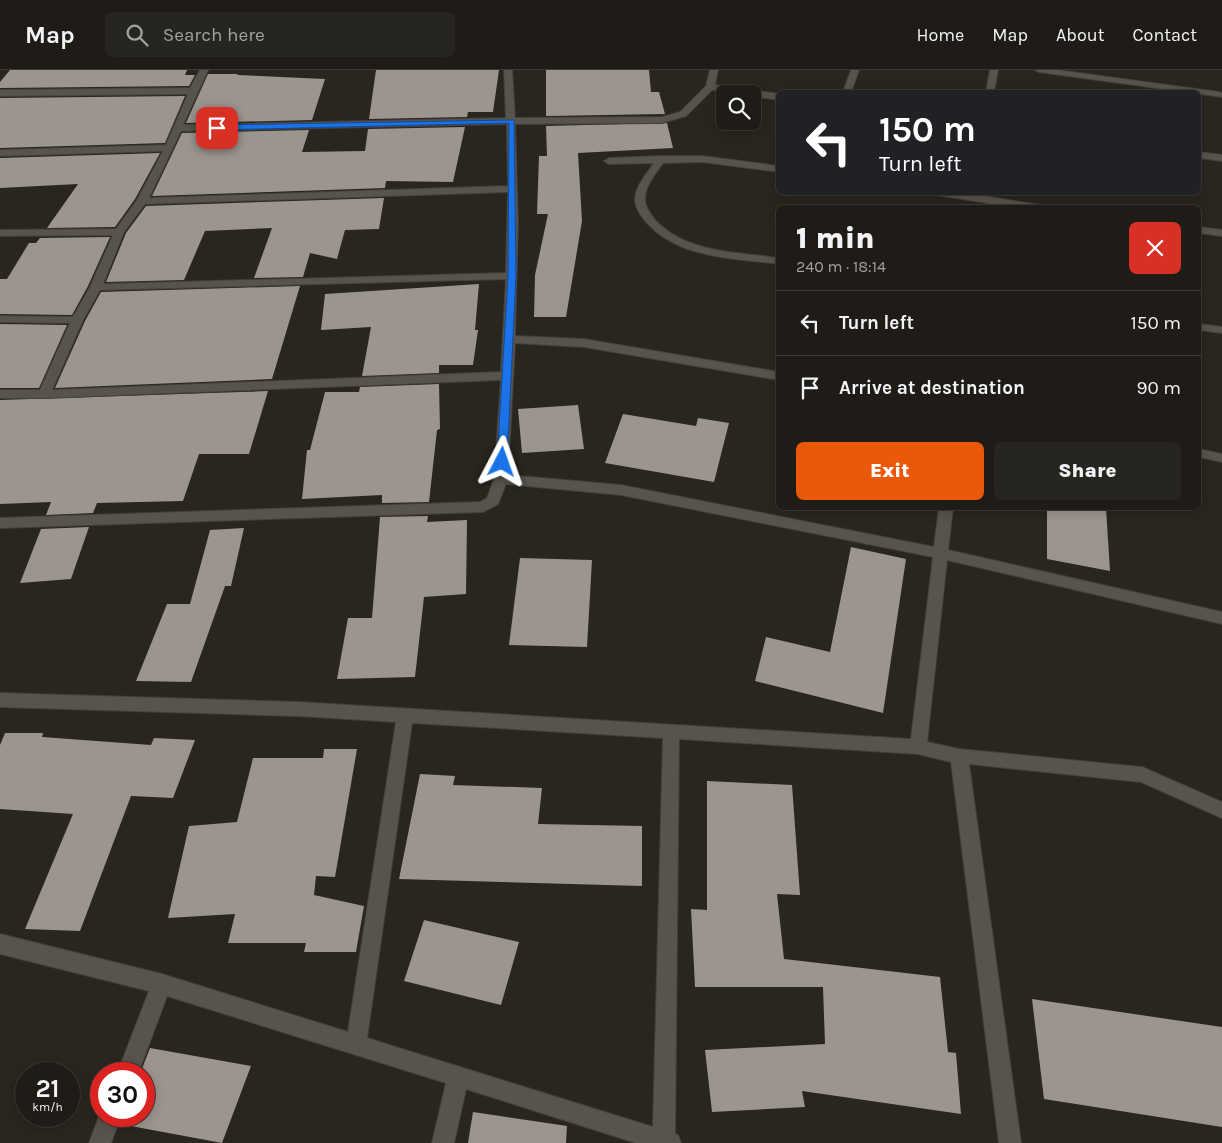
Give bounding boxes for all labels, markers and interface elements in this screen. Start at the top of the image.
search box [105,12,455,57]
text: Map [25,21,75,49]
icon: search [123,21,151,49]
text: Search here [163,24,265,46]
text: Home [916,24,964,46]
text: Map [992,24,1028,46]
text: About [1056,24,1105,46]
text: Contact [1133,24,1197,46]
map controls [716,85,761,130]
button: search [716,85,761,130]
pin [196,107,238,149]
text: 150 m [879,109,976,150]
icon: left [796,110,861,175]
icon: arrive [203,114,231,142]
text: Turn left [879,151,962,177]
text: 1 min [796,220,875,256]
button: close [1129,222,1181,274]
text: 240 m · 18:14 [796,257,886,276]
icon: left [796,309,824,337]
text: Turn left [839,312,914,334]
text: 150 m [1130,312,1181,334]
icon: arrive [796,374,824,402]
text: Arrive at destination [839,377,1025,399]
text: 90 m [1136,377,1181,399]
position arrow [475,435,527,487]
button: Exit [796,442,984,500]
button: Share [994,442,1181,500]
speed limit sign: 30 [90,1062,155,1127]
text: 21 [35,1074,60,1103]
text: km/h [32,1100,63,1114]

